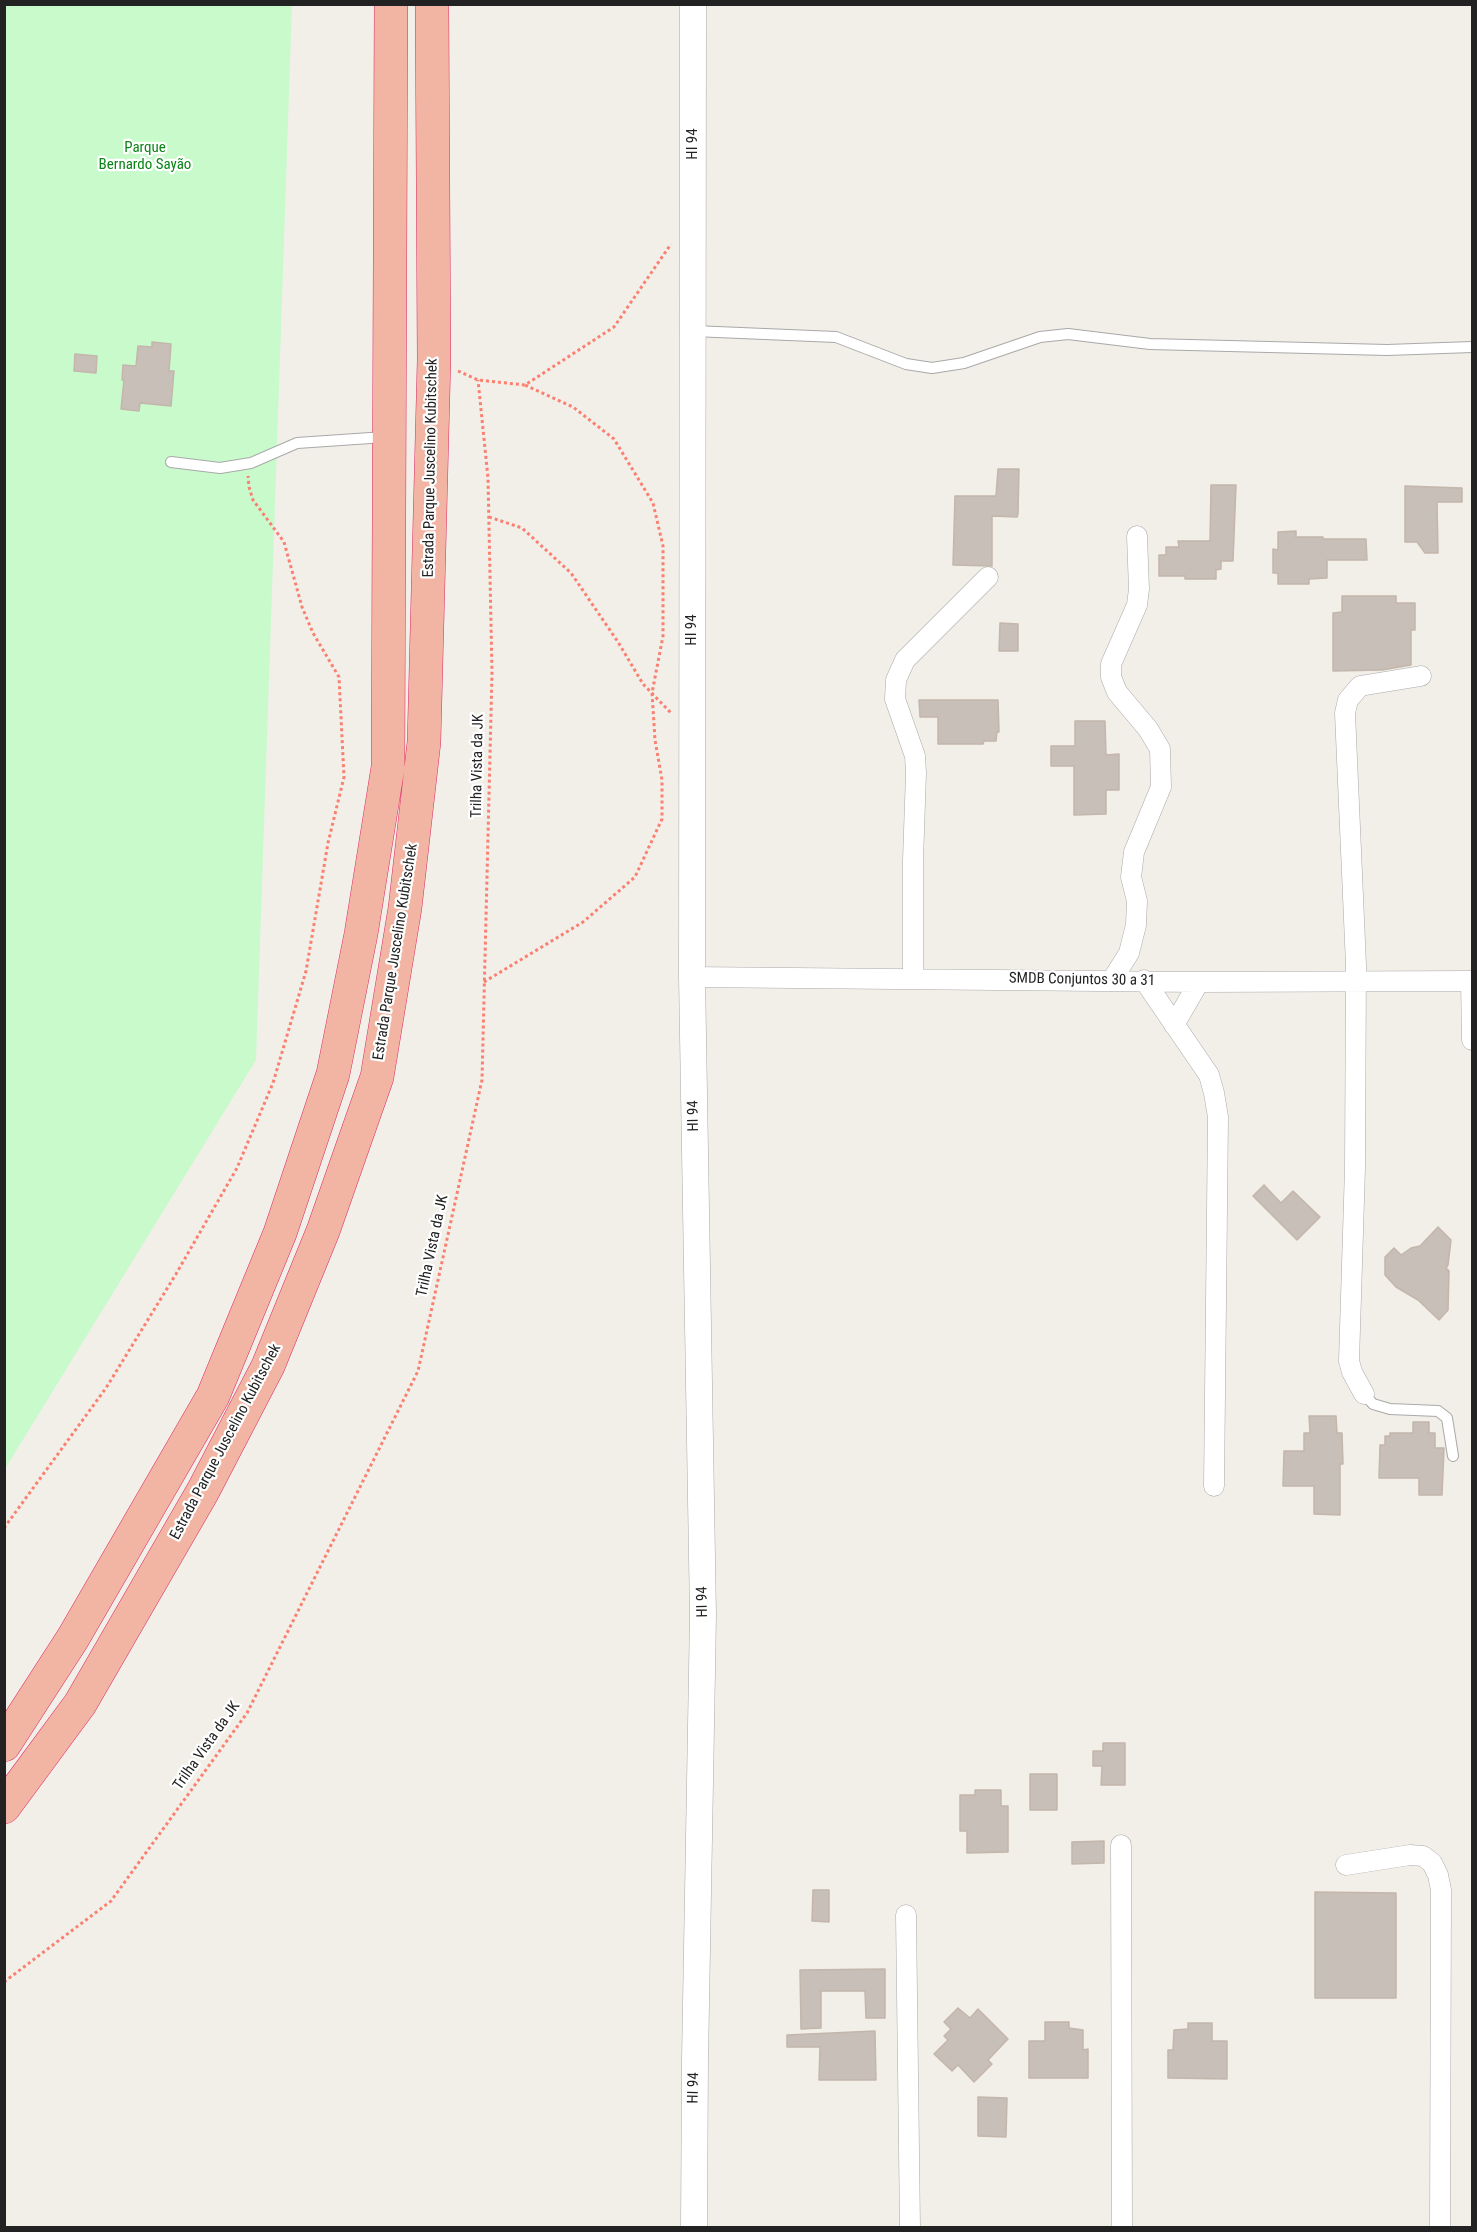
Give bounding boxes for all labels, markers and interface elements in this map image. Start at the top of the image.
street label: HI 94 [684,128,702,160]
park label: Parque Bernardo Sayão [99,139,191,174]
street label: Estrada Parque Juscelino Kubitschek [420,358,442,578]
street label: HI 94 [683,614,701,646]
street label: Trilha Vista da JK [468,714,488,818]
street label: Estrada Parque Juscelino Kubitschek [370,842,422,1062]
street label: SMDB Conjuntos 30 a 31 [1009,970,1155,990]
street label: HI 94 [685,1100,703,1132]
street label: Trilha Vista da JK [413,1193,453,1299]
street label: Estrada Parque Juscelino Kubitschek [167,1341,285,1543]
street label: HI 94 [694,1586,712,1618]
street label: Trilha Vista da JK [170,1698,244,1794]
street label: HI 94 [685,2072,703,2104]

